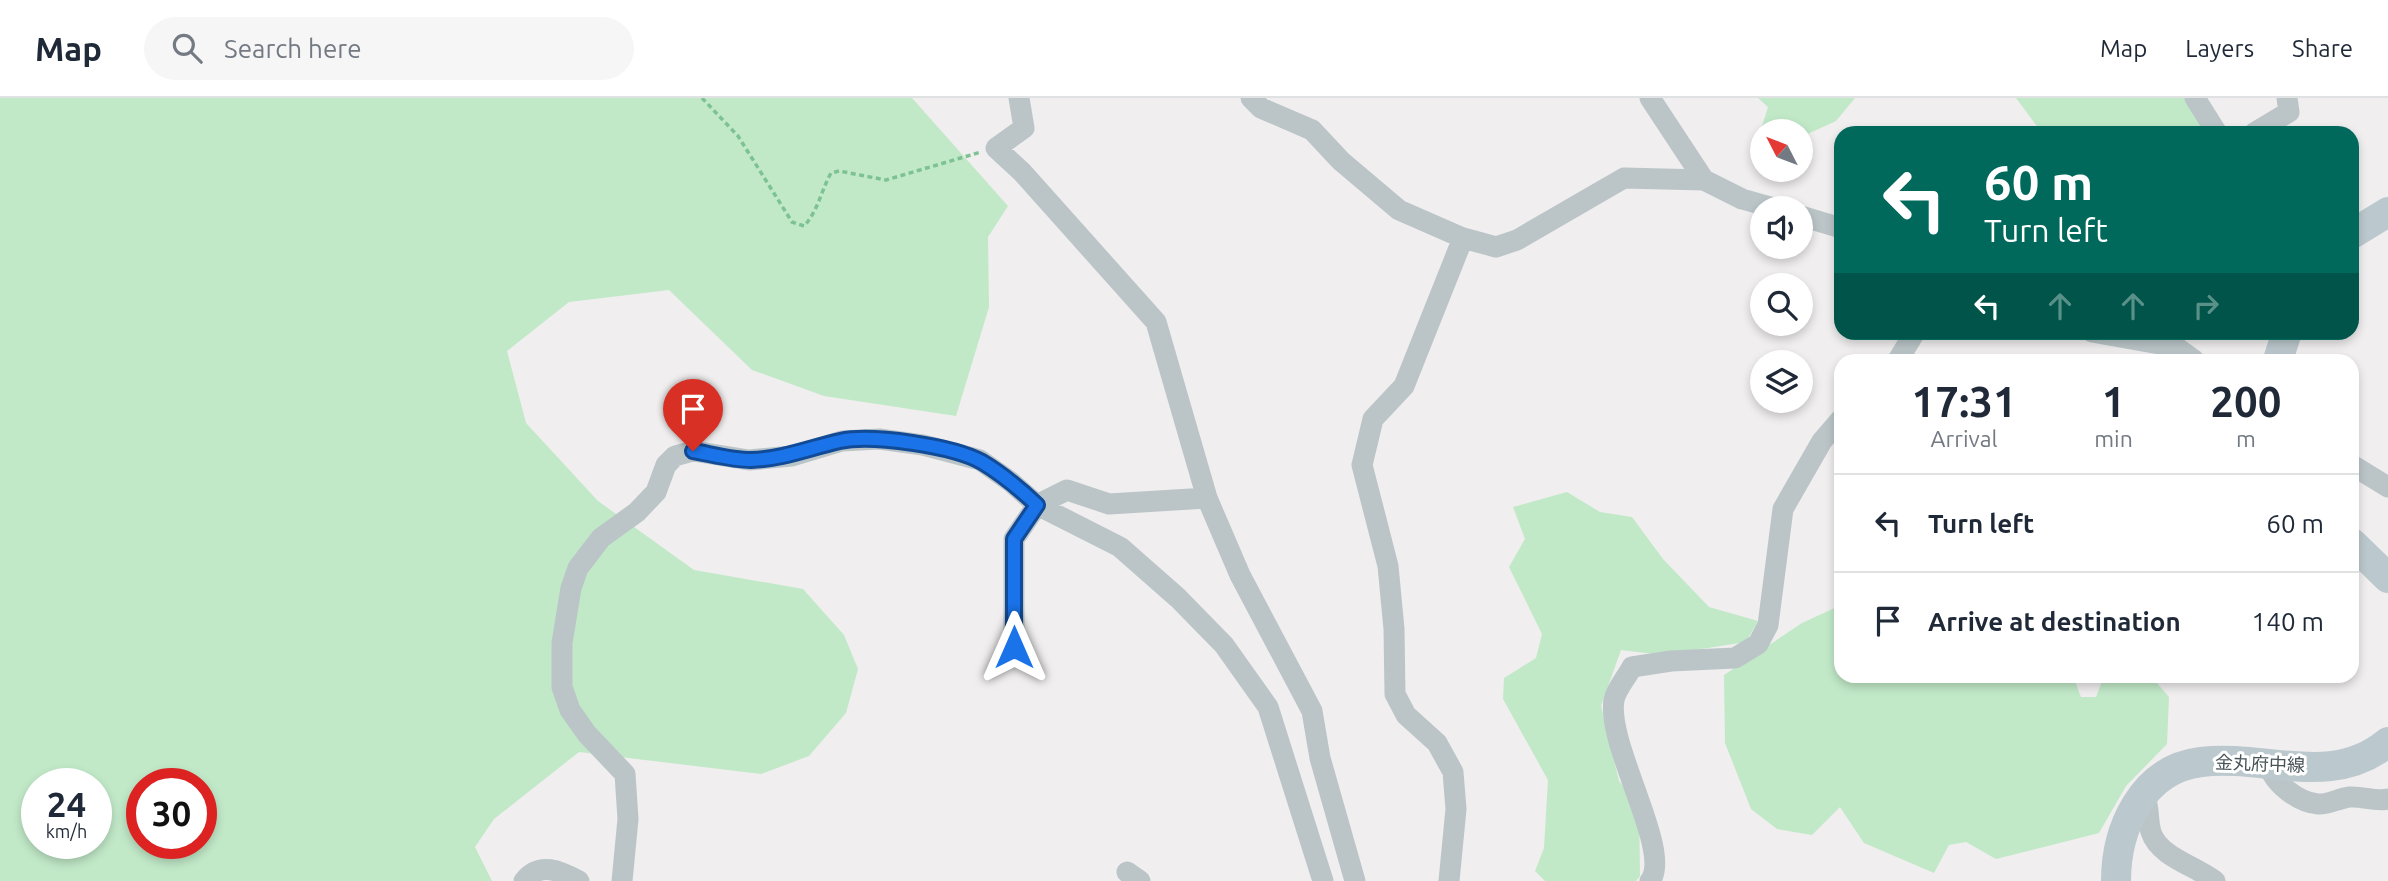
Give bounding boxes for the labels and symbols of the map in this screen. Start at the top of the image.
north arrow [1750,119,1813,182]
pin [663,379,723,451]
position arrow [977,610,1051,684]
street label: 金丸府中線 [2215,751,2305,775]
speed limit sign: 30 [126,768,217,859]

